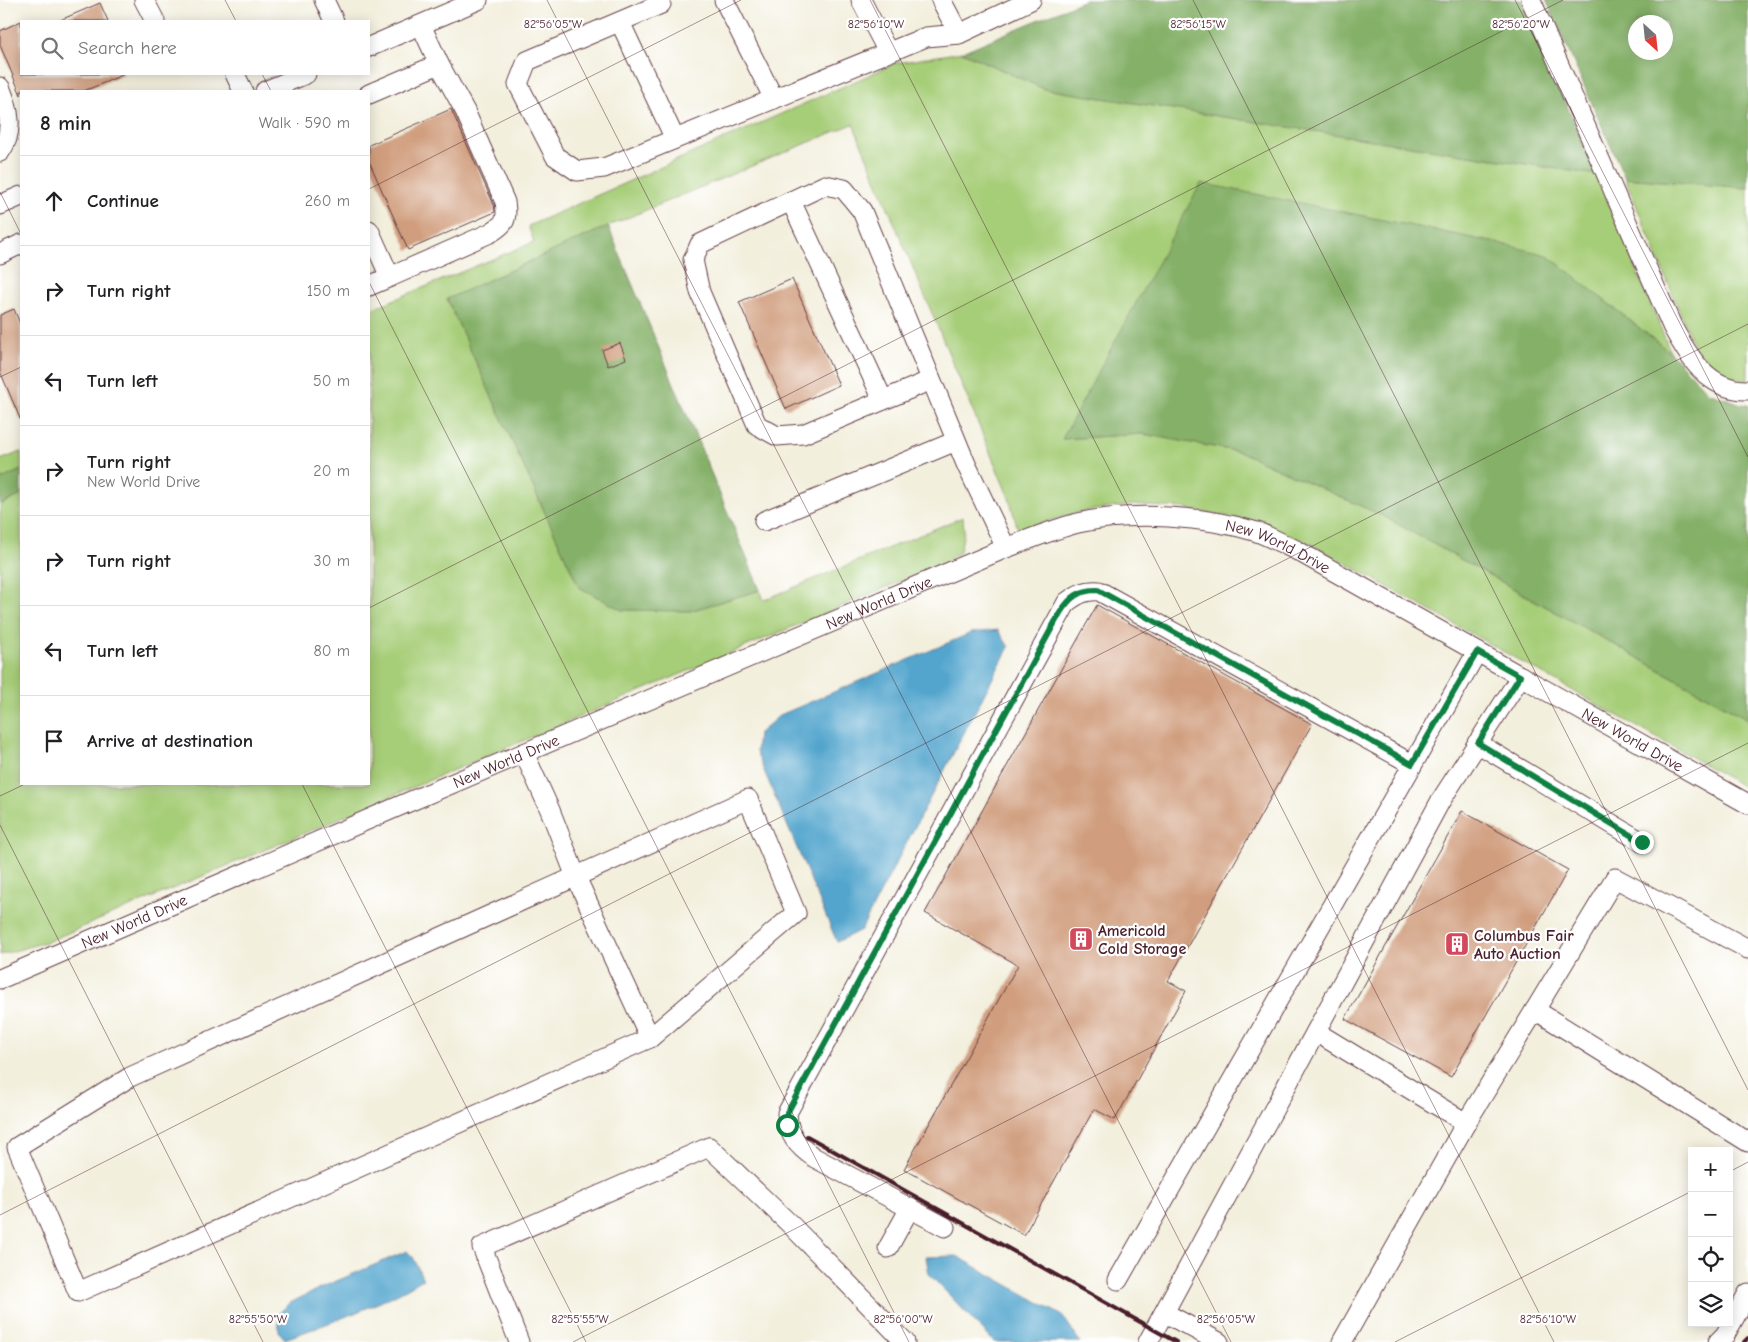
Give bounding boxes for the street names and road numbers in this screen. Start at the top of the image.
street label: New World Drive [1224,516,1333,577]
street label: New World Drive [823,573,935,634]
street label: New World Drive [1579,705,1686,776]
street label: New World Drive [451,731,562,792]
street label: New World Drive [79,891,190,953]

